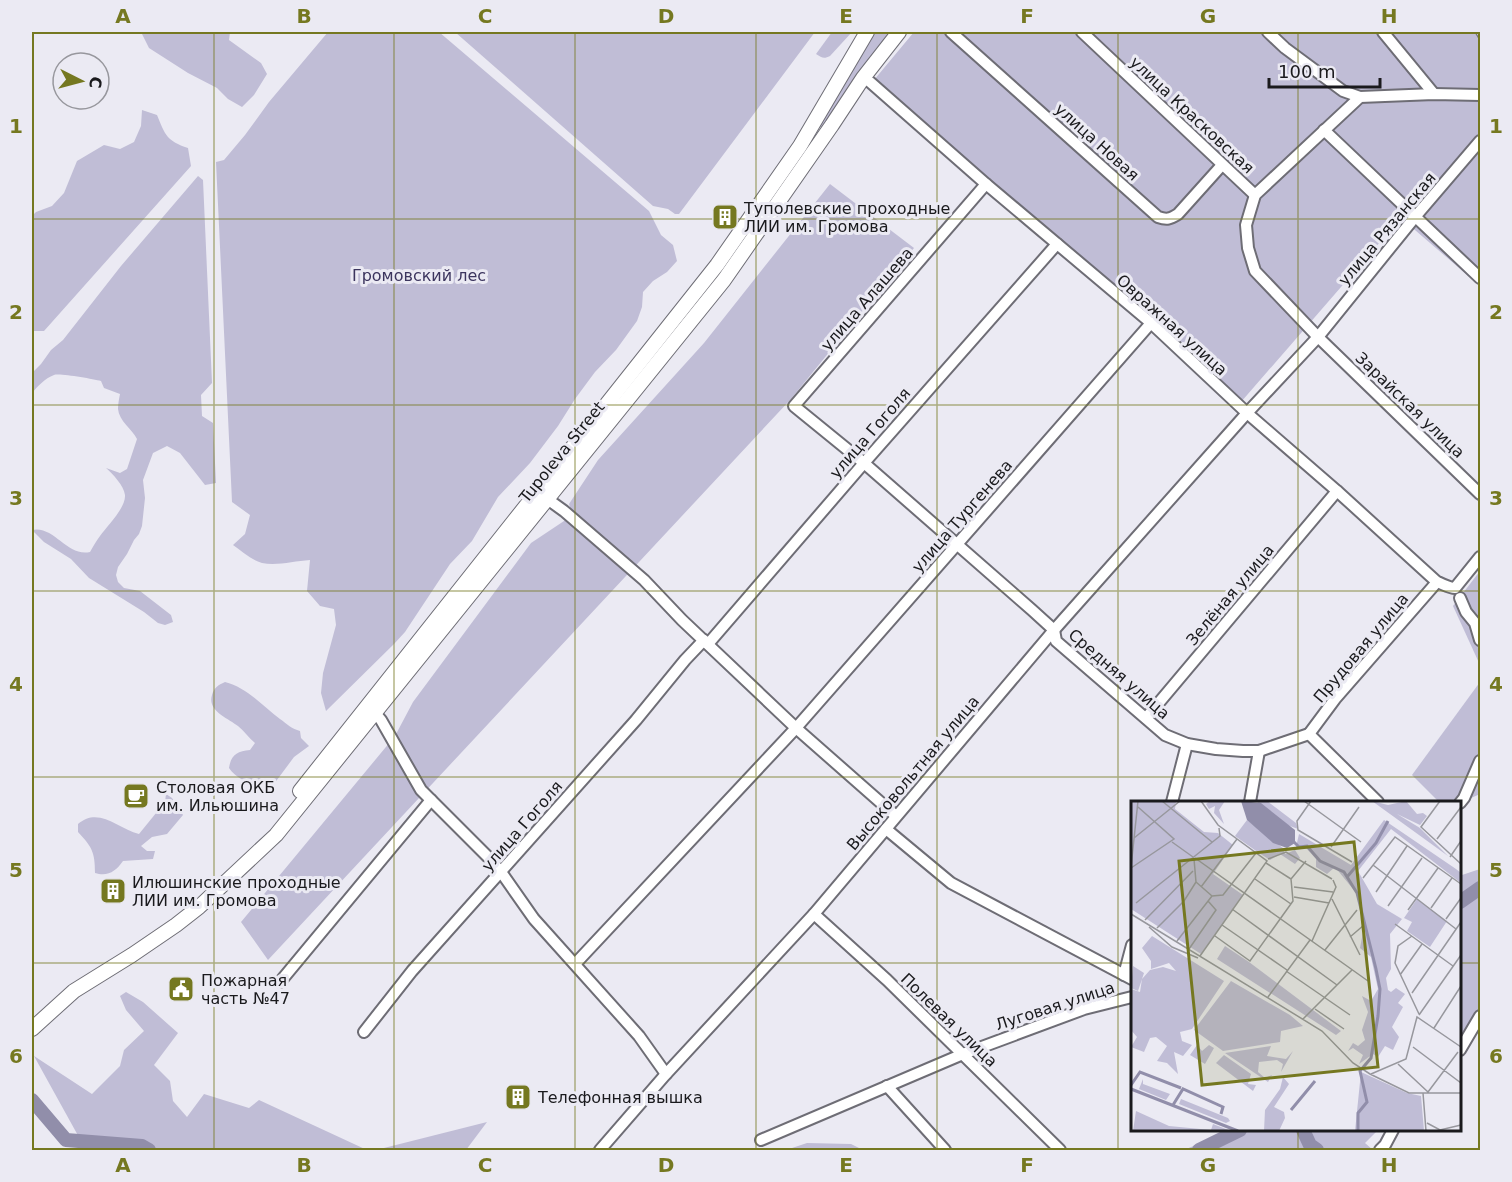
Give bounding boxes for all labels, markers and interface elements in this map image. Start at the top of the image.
text: A [115,4,131,28]
text: B [296,4,312,28]
text: C [478,4,492,28]
text: D [658,4,674,28]
text: E [839,4,853,28]
text: F [1020,4,1034,28]
text: G [1200,4,1216,28]
text: H [1381,4,1397,28]
north arrow [51,51,111,111]
scale bar [1269,51,1380,89]
street label: улица Красковская [1126,53,1258,177]
text: 100 m [1278,61,1336,82]
text: С [85,76,105,89]
street label: улица Новая [1051,99,1143,185]
text: 1 [9,114,23,138]
text: 1 [1489,114,1503,138]
street label: улица Рязанская [1334,169,1440,289]
place label: Туполевские проходные ЛИИ им. Громова [743,199,950,236]
building icon: Туполевские проходные ЛИИ им. Громова [710,202,740,232]
street label: улица Алашева [817,243,917,355]
park label: Громовский лес [352,266,486,285]
street label: Овражная улица [1113,270,1231,380]
text: 2 [9,300,23,324]
text: 2 [1489,300,1503,324]
street label: Зарайская улица [1352,348,1468,462]
street label: улица Гоголя [826,384,914,482]
street label: Tupoleva Street [515,398,609,507]
street label: улица Тургенева [908,456,1016,576]
text: 3 [9,486,23,510]
text: 3 [1489,486,1503,510]
street label: Зелёная улица [1182,541,1278,649]
street label: Прудовая улица [1310,589,1412,707]
street label: Средняя улица [1065,625,1173,723]
text: 4 [9,672,23,696]
text: 4 [1489,672,1503,696]
street label: Высоковольтная улица [843,692,983,854]
street label: улица Гоголя [478,777,566,875]
place label: Столовая ОКБ им. Ильюшина [156,778,279,815]
cafe icon: Столовая ОКБ им. Ильюшина [121,781,151,811]
inset map [1131,801,1461,1131]
text: 5 [9,858,23,882]
text: 5 [1489,858,1503,882]
place label: Илюшинские проходные ЛИИ им. Громова [132,873,341,910]
building icon: Илюшинские проходные ЛИИ им. Громова [98,876,128,906]
street label: Полевая улица [897,969,1001,1071]
place label: Пожарная часть №47 [201,971,290,1008]
public building icon: Пожарная часть №47 [166,974,196,1004]
street label: Луговая улица [993,978,1117,1034]
text: 6 [9,1044,23,1068]
text: 6 [1489,1044,1503,1068]
building icon: Телефонная вышка [503,1082,533,1112]
place label: Телефонная вышка [537,1088,703,1107]
text: A [115,1153,131,1177]
text: B [296,1153,312,1177]
text: C [478,1153,492,1177]
text: D [658,1153,674,1177]
text: E [839,1153,853,1177]
text: F [1020,1153,1034,1177]
text: G [1200,1153,1216,1177]
text: H [1381,1153,1397,1177]

